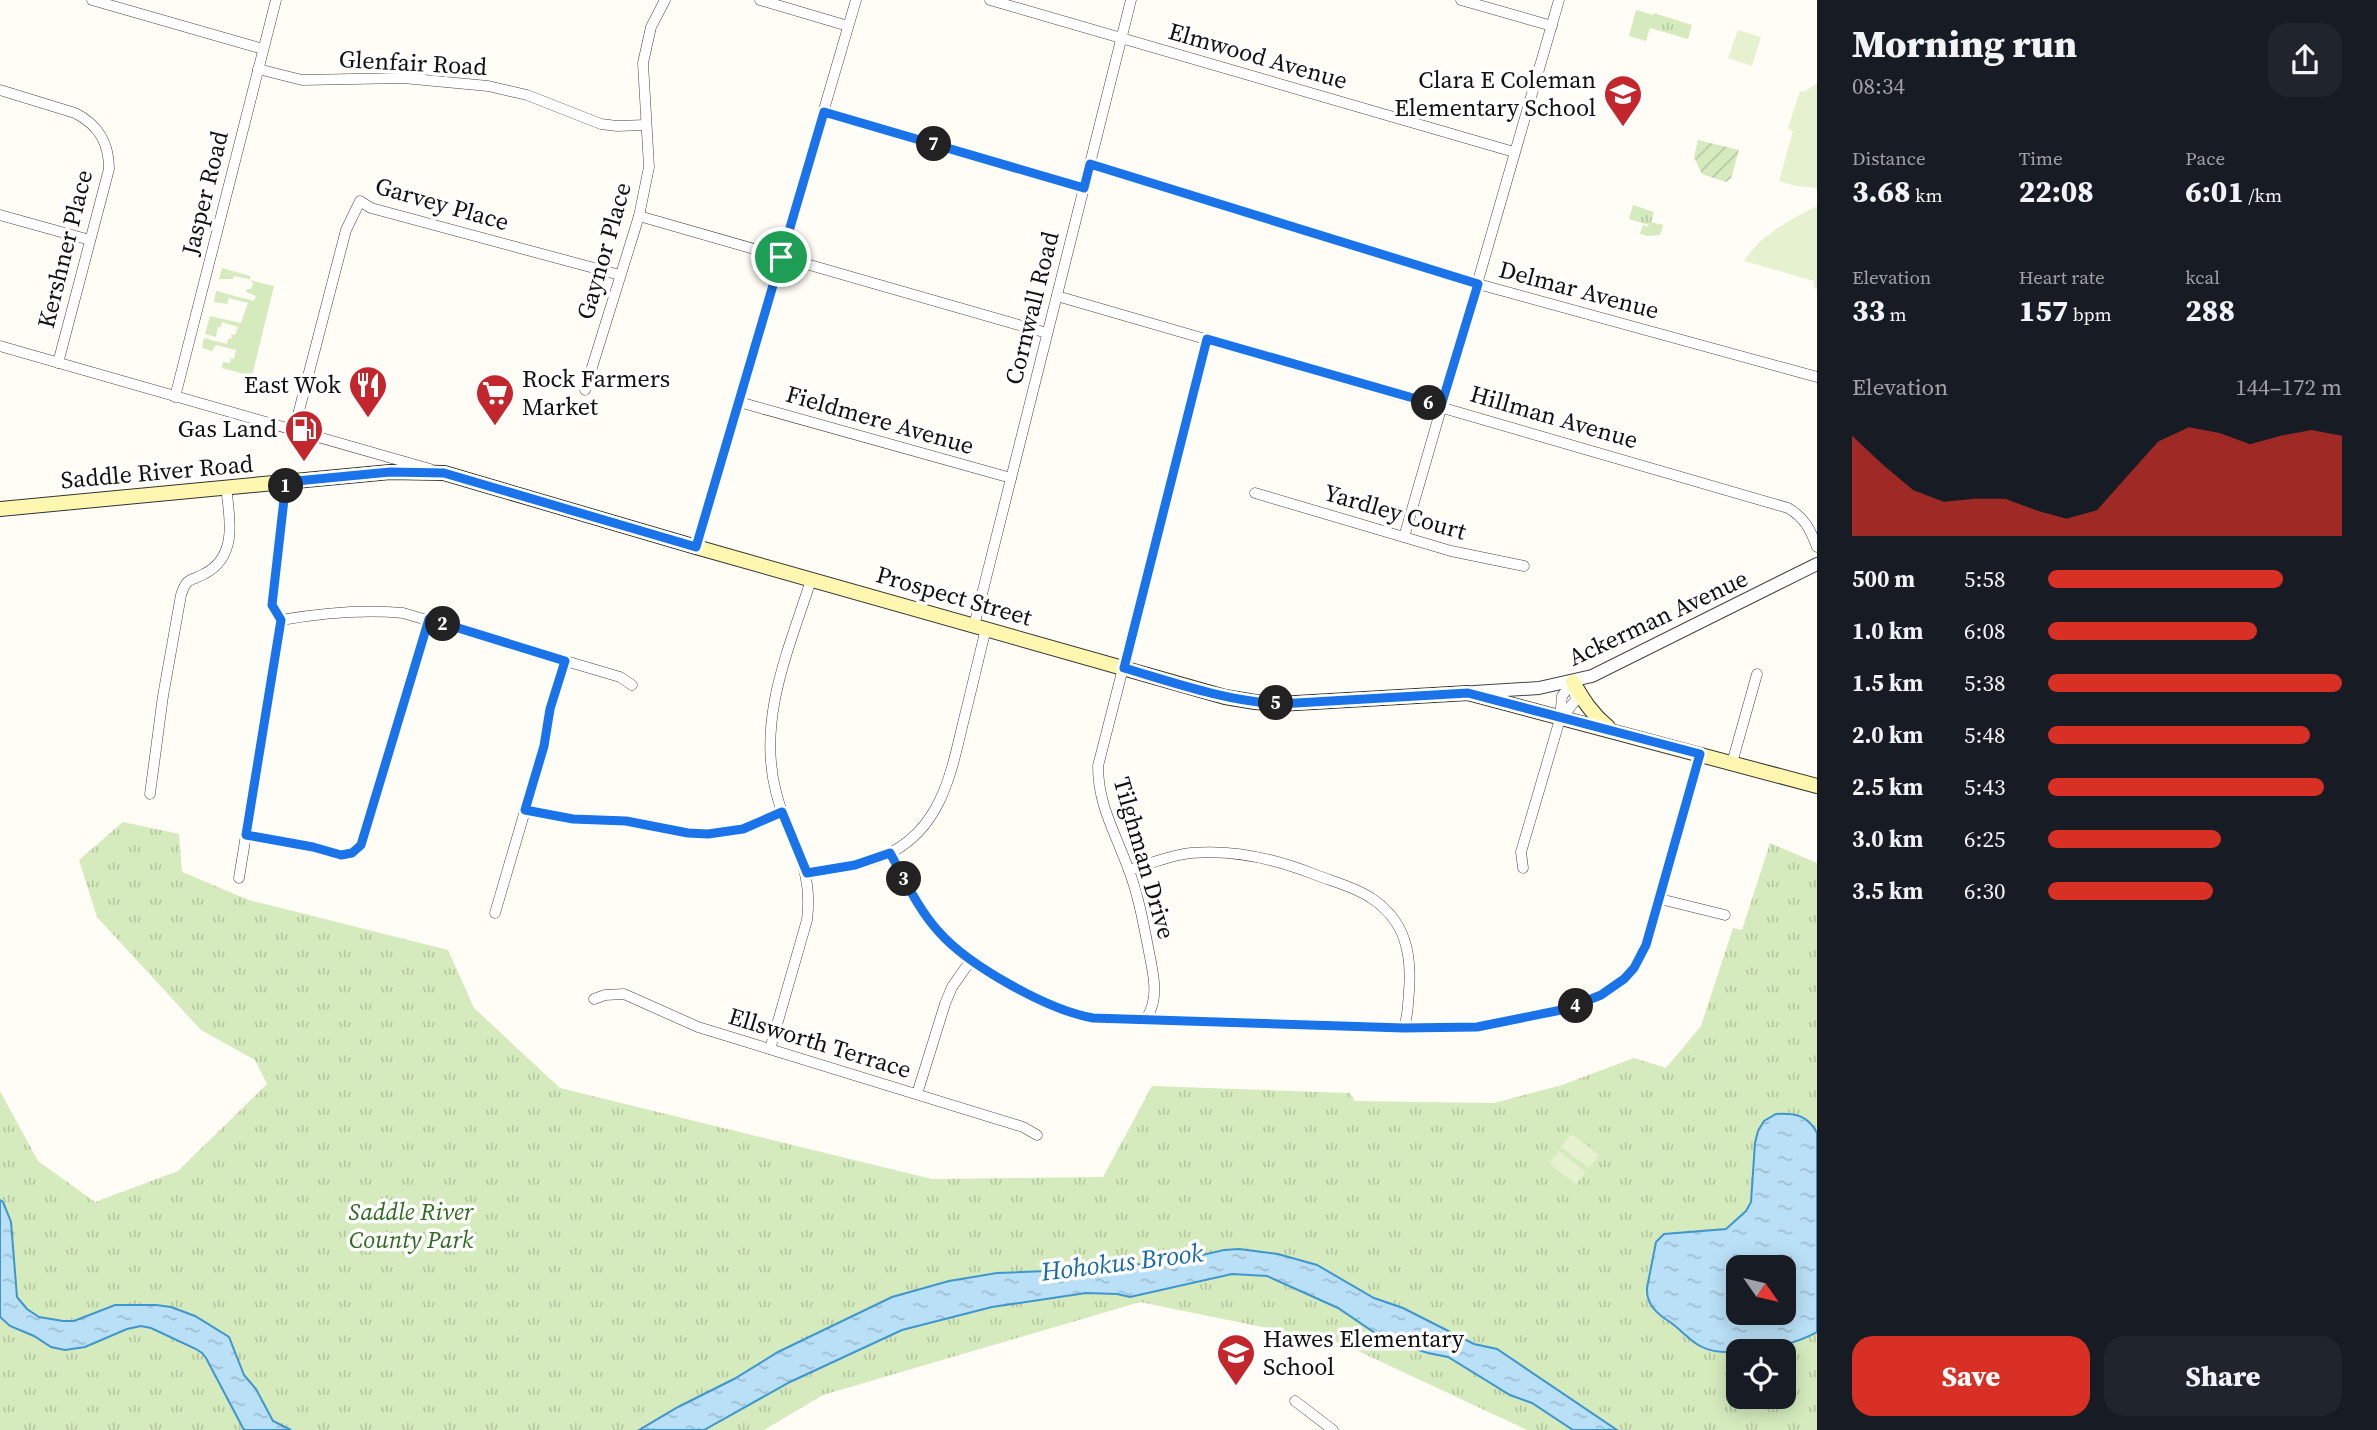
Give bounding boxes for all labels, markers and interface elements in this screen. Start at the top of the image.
street label: Elmwood Avenue [1165,14,1351,97]
text: Morning run [1852,18,2077,70]
button: share [2268,23,2342,97]
street label: Glenfair Road [338,42,488,83]
place label: Clara E Coleman Elementary School [1394,63,1596,124]
text: 08:34 [1852,70,1905,102]
school or university icon: Clara E Coleman Elementary School [1602,73,1644,128]
street label: Jasper Road [173,127,236,260]
pin: 7 [916,127,951,162]
text: 7 [928,130,939,156]
text: Distance [1852,145,1926,171]
text: Time [2019,145,2063,171]
text: Pace [2185,145,2225,171]
street label: Kershner Place [29,166,100,331]
street label: Garvey Place [371,169,513,238]
text: 3.68 [1852,171,1911,212]
text: 22:08 [2019,171,2094,212]
text: 6:01 [2185,171,2244,212]
street label: Gaynor Place [568,178,639,323]
text: km [1911,182,1943,208]
text: /km [2244,182,2282,208]
pin [751,227,811,287]
street label: Cornwall Road [997,227,1067,388]
icon: arrive [762,238,800,276]
street label: Delmar Avenue [1495,252,1663,327]
text: Elevation [1852,264,1931,290]
text: Heart rate [2019,264,2105,290]
text: kcal [2185,264,2220,290]
text: 33 [1852,290,1885,331]
text: 157 [2019,290,2068,331]
text: 288 [2185,290,2235,331]
text: m [1885,301,1907,327]
text: bpm [2068,301,2112,327]
place label: Rock Farmers Market [522,362,670,423]
restaurant icon: East Wok [347,364,389,419]
place label: East Wok [244,368,342,401]
text: Elevation [1852,371,1948,403]
text: 144–172 m [2235,371,2342,403]
supermarket icon: Rock Farmers Market [474,372,516,427]
street label: Fieldmere Avenue [782,377,978,462]
street label: Hillman Avenue [1466,377,1642,456]
pin: 6 [1412,386,1446,420]
text: 6 [1423,389,1434,415]
fuel station icon: Gas Land [283,408,325,463]
place label: Gas Land [178,412,277,445]
street label: Saddle River Road [59,447,255,496]
pin: 1 [268,468,304,504]
text: 1 [280,472,291,498]
street label: Yardley Court [1320,475,1470,548]
street label: Prospect Street [872,558,1036,634]
street label: Ackerman Avenue [1563,561,1753,674]
text: 500 m [1852,563,1915,595]
text: 5:58 [1964,563,2005,595]
pin: 2 [426,606,460,642]
text: 2 [437,610,448,636]
text: 1.0 km [1852,615,1923,647]
text: 6:08 [1964,615,2005,647]
text: 1.5 km [1852,667,1923,699]
text: 5:38 [1964,667,2005,699]
pin: 5 [1258,686,1294,720]
text: 5 [1270,689,1281,715]
text: 2.0 km [1852,719,1923,751]
text: 5:48 [1964,719,2005,751]
text: 2.5 km [1852,771,1923,803]
text: 5:43 [1964,771,2005,803]
street label: Tilghman Drive [1106,773,1183,943]
text: 3.0 km [1852,823,1923,855]
text: 6:25 [1964,823,2005,855]
pin: 3 [886,862,922,896]
text: 3 [898,865,909,891]
text: 3.5 km [1852,875,1923,907]
text: 6:30 [1964,875,2005,907]
pin: 4 [1558,988,1594,1024]
text: 4 [1570,992,1581,1018]
street label: Ellsworth Terrace [725,999,916,1086]
park label: Saddle River County Park [349,1195,475,1256]
water label: Hohokus Brook [1038,1234,1206,1290]
north arrow [1726,1255,1796,1325]
map controls [1726,1255,1796,1409]
place label: Hawes Elementary School [1263,1322,1465,1383]
school or university icon: Hawes Elementary School [1215,1332,1257,1387]
button: Save [1852,1336,2090,1416]
button: Share [2104,1336,2342,1416]
button: locate [1726,1339,1796,1409]

